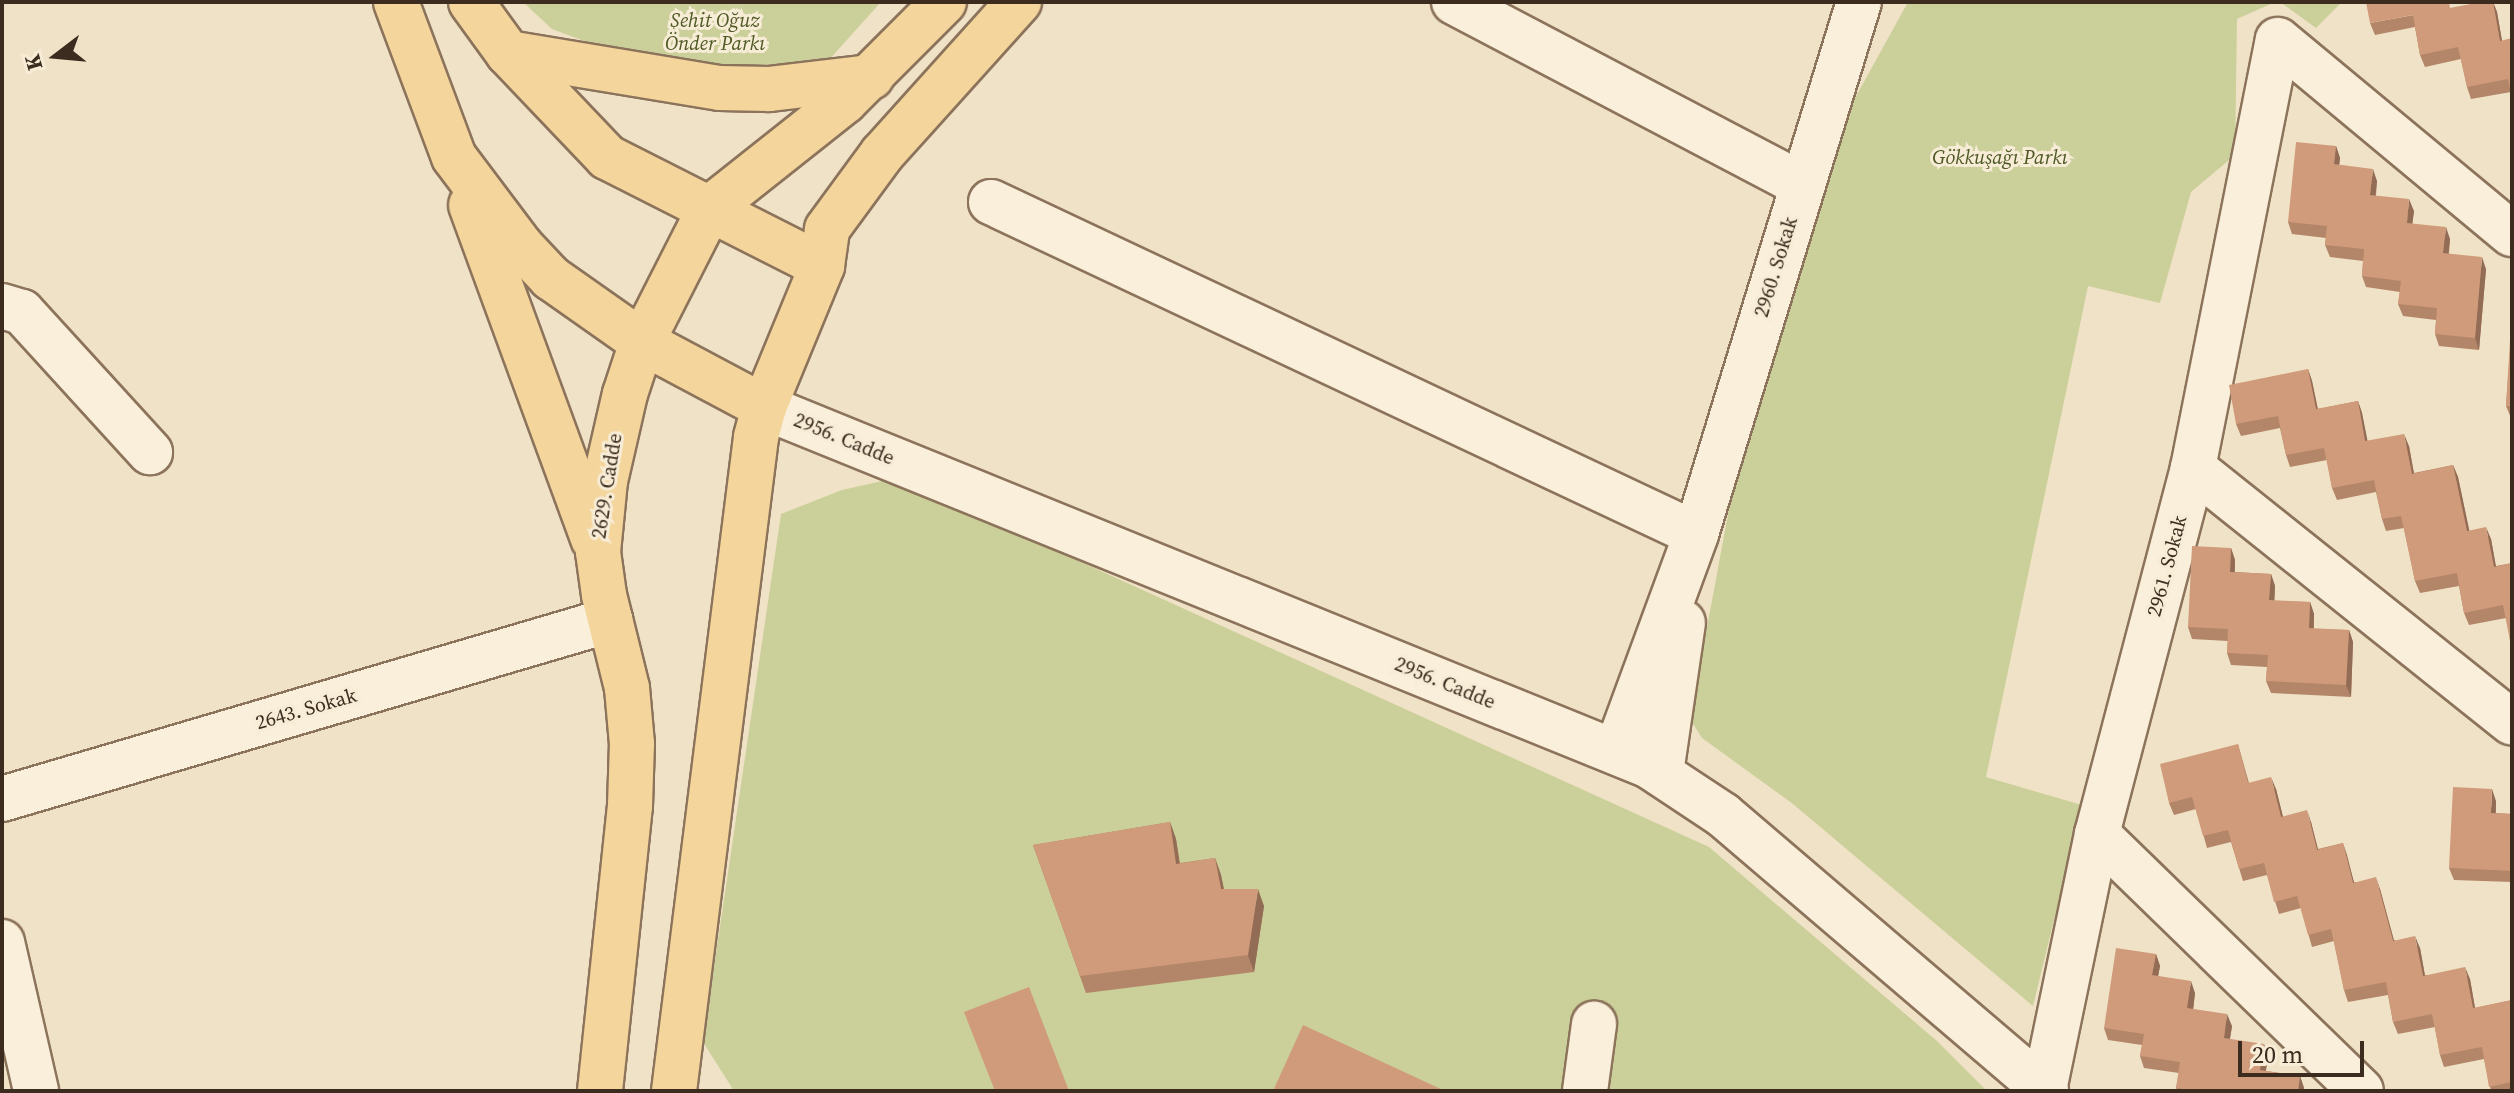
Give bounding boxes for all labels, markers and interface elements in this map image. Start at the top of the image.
park label: Şehit Oğuz Önder Parkı [665,9,765,56]
north arrow [16,16,96,96]
text: K [16,51,49,74]
park label: Gökkuşağı Parkı [1932,145,2068,169]
street label: 2960. Sokak [1749,214,1803,320]
street label: 2956. Cadde [790,408,898,470]
street label: 2629. Cadde [587,432,627,540]
street label: 2961. Sokak [2142,513,2192,619]
street label: 2956. Cadde [1391,652,1499,714]
street label: 2643. Sokak [253,683,359,735]
scale bar [2242,1025,2368,1075]
text: 20 m [2252,1038,2303,1071]

